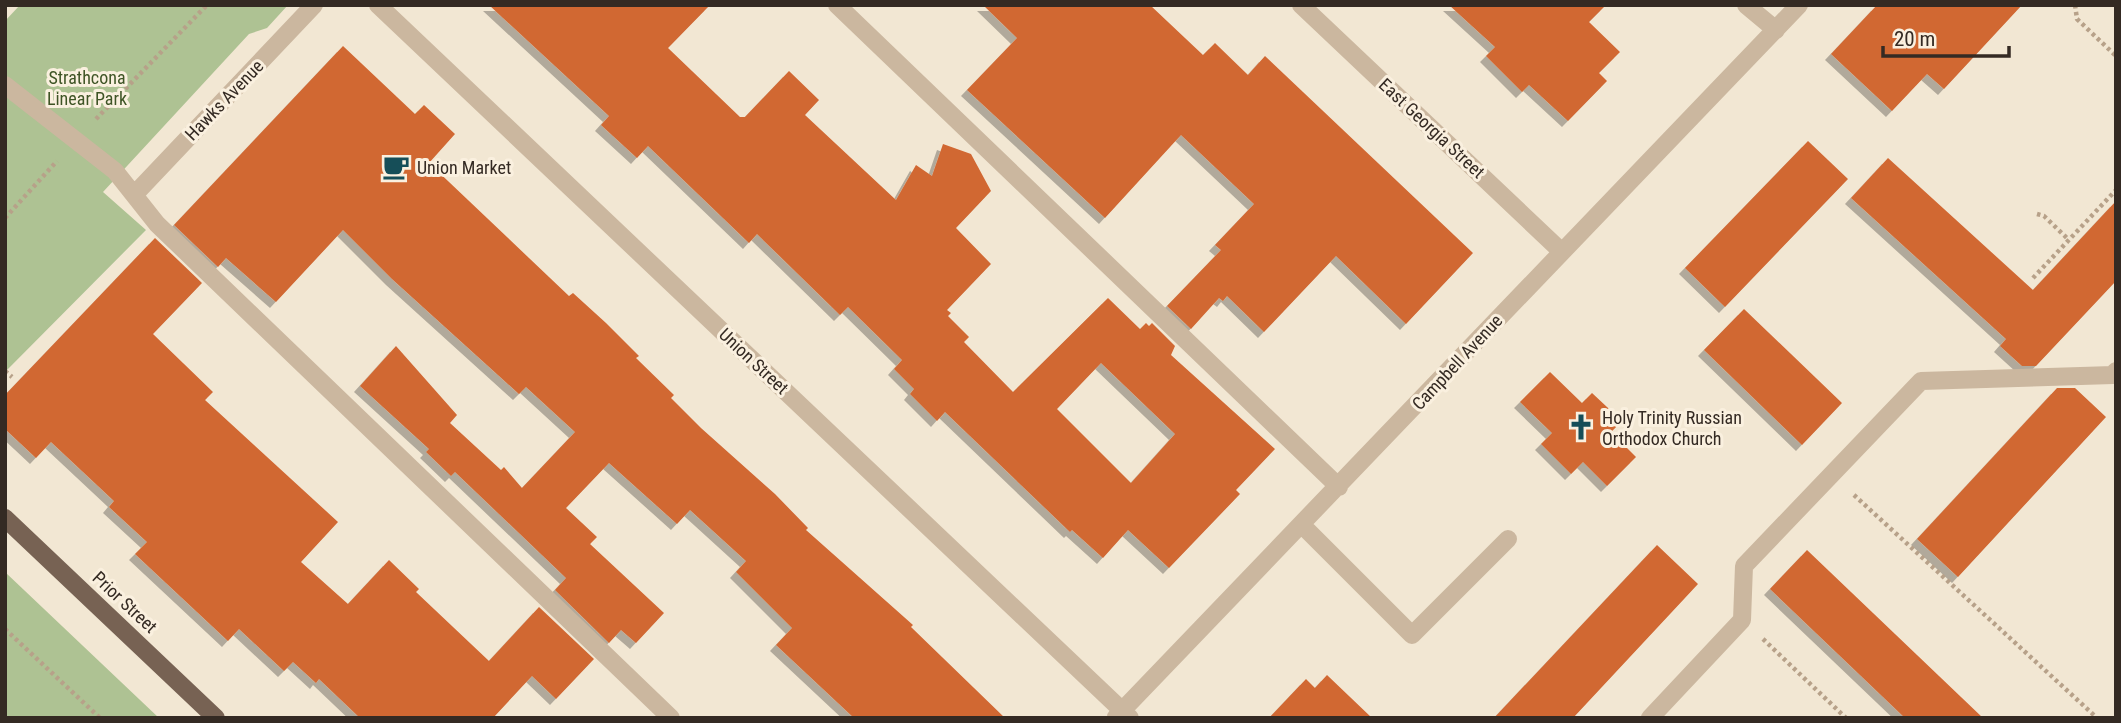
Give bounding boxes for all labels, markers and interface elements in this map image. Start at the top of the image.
scale bar [1883,14,2009,58]
text: 20 m [1894,27,1935,51]
street label: Hawks Avenue [180,55,268,145]
park label: Strathcona Linear Park [47,67,127,109]
street label: East Georgia Street [1375,74,1489,182]
cafe icon: Union Market [381,152,411,182]
place label: Union Market [417,157,511,178]
street label: Campbell Avenue [1407,310,1507,414]
street label: Union Street [715,324,793,398]
place label: Holy Trinity Russian Orthodox Church [1602,407,1742,449]
church icon: Holy Trinity Russian Orthodox Church [1566,412,1596,442]
street label: Prior Street [88,567,162,637]

